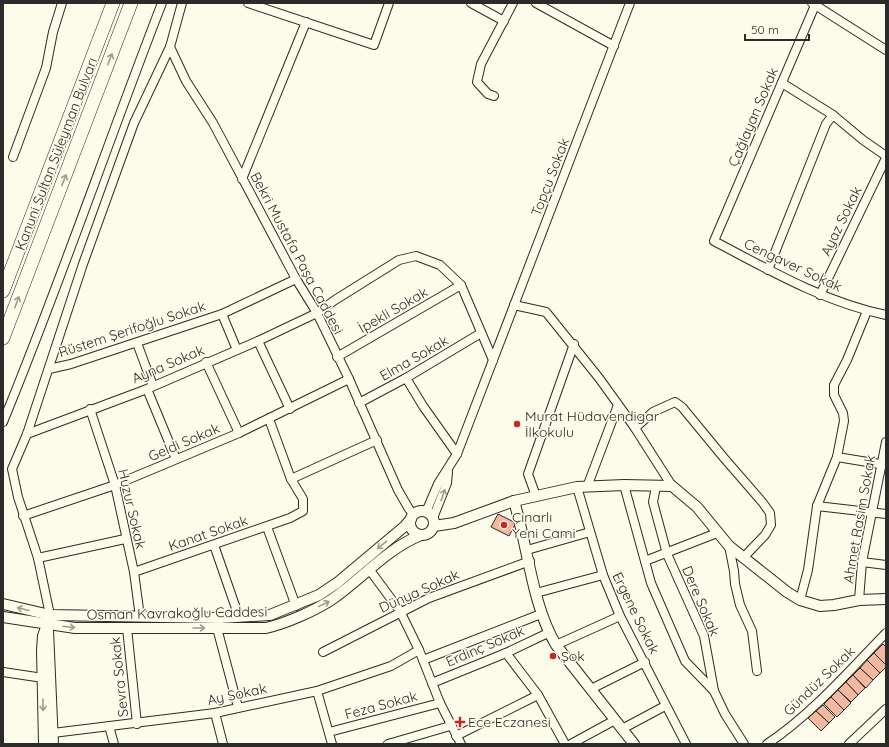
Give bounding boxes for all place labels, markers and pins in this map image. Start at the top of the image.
place label: Murat Hüdavendigar İlkokulu [525,407,660,441]
marker: Murat Hüdavendigar İlkokulu [512,419,522,429]
place label: Çınarlı Yeni Cami [512,508,575,542]
marker: Çınarlı Yeni Cami [499,520,509,530]
place label: Şok [561,647,585,665]
marker: Şok [548,651,558,661]
place label: Ece Eczanesi [468,713,551,731]
marker: Ece Eczanesi [455,717,465,727]

